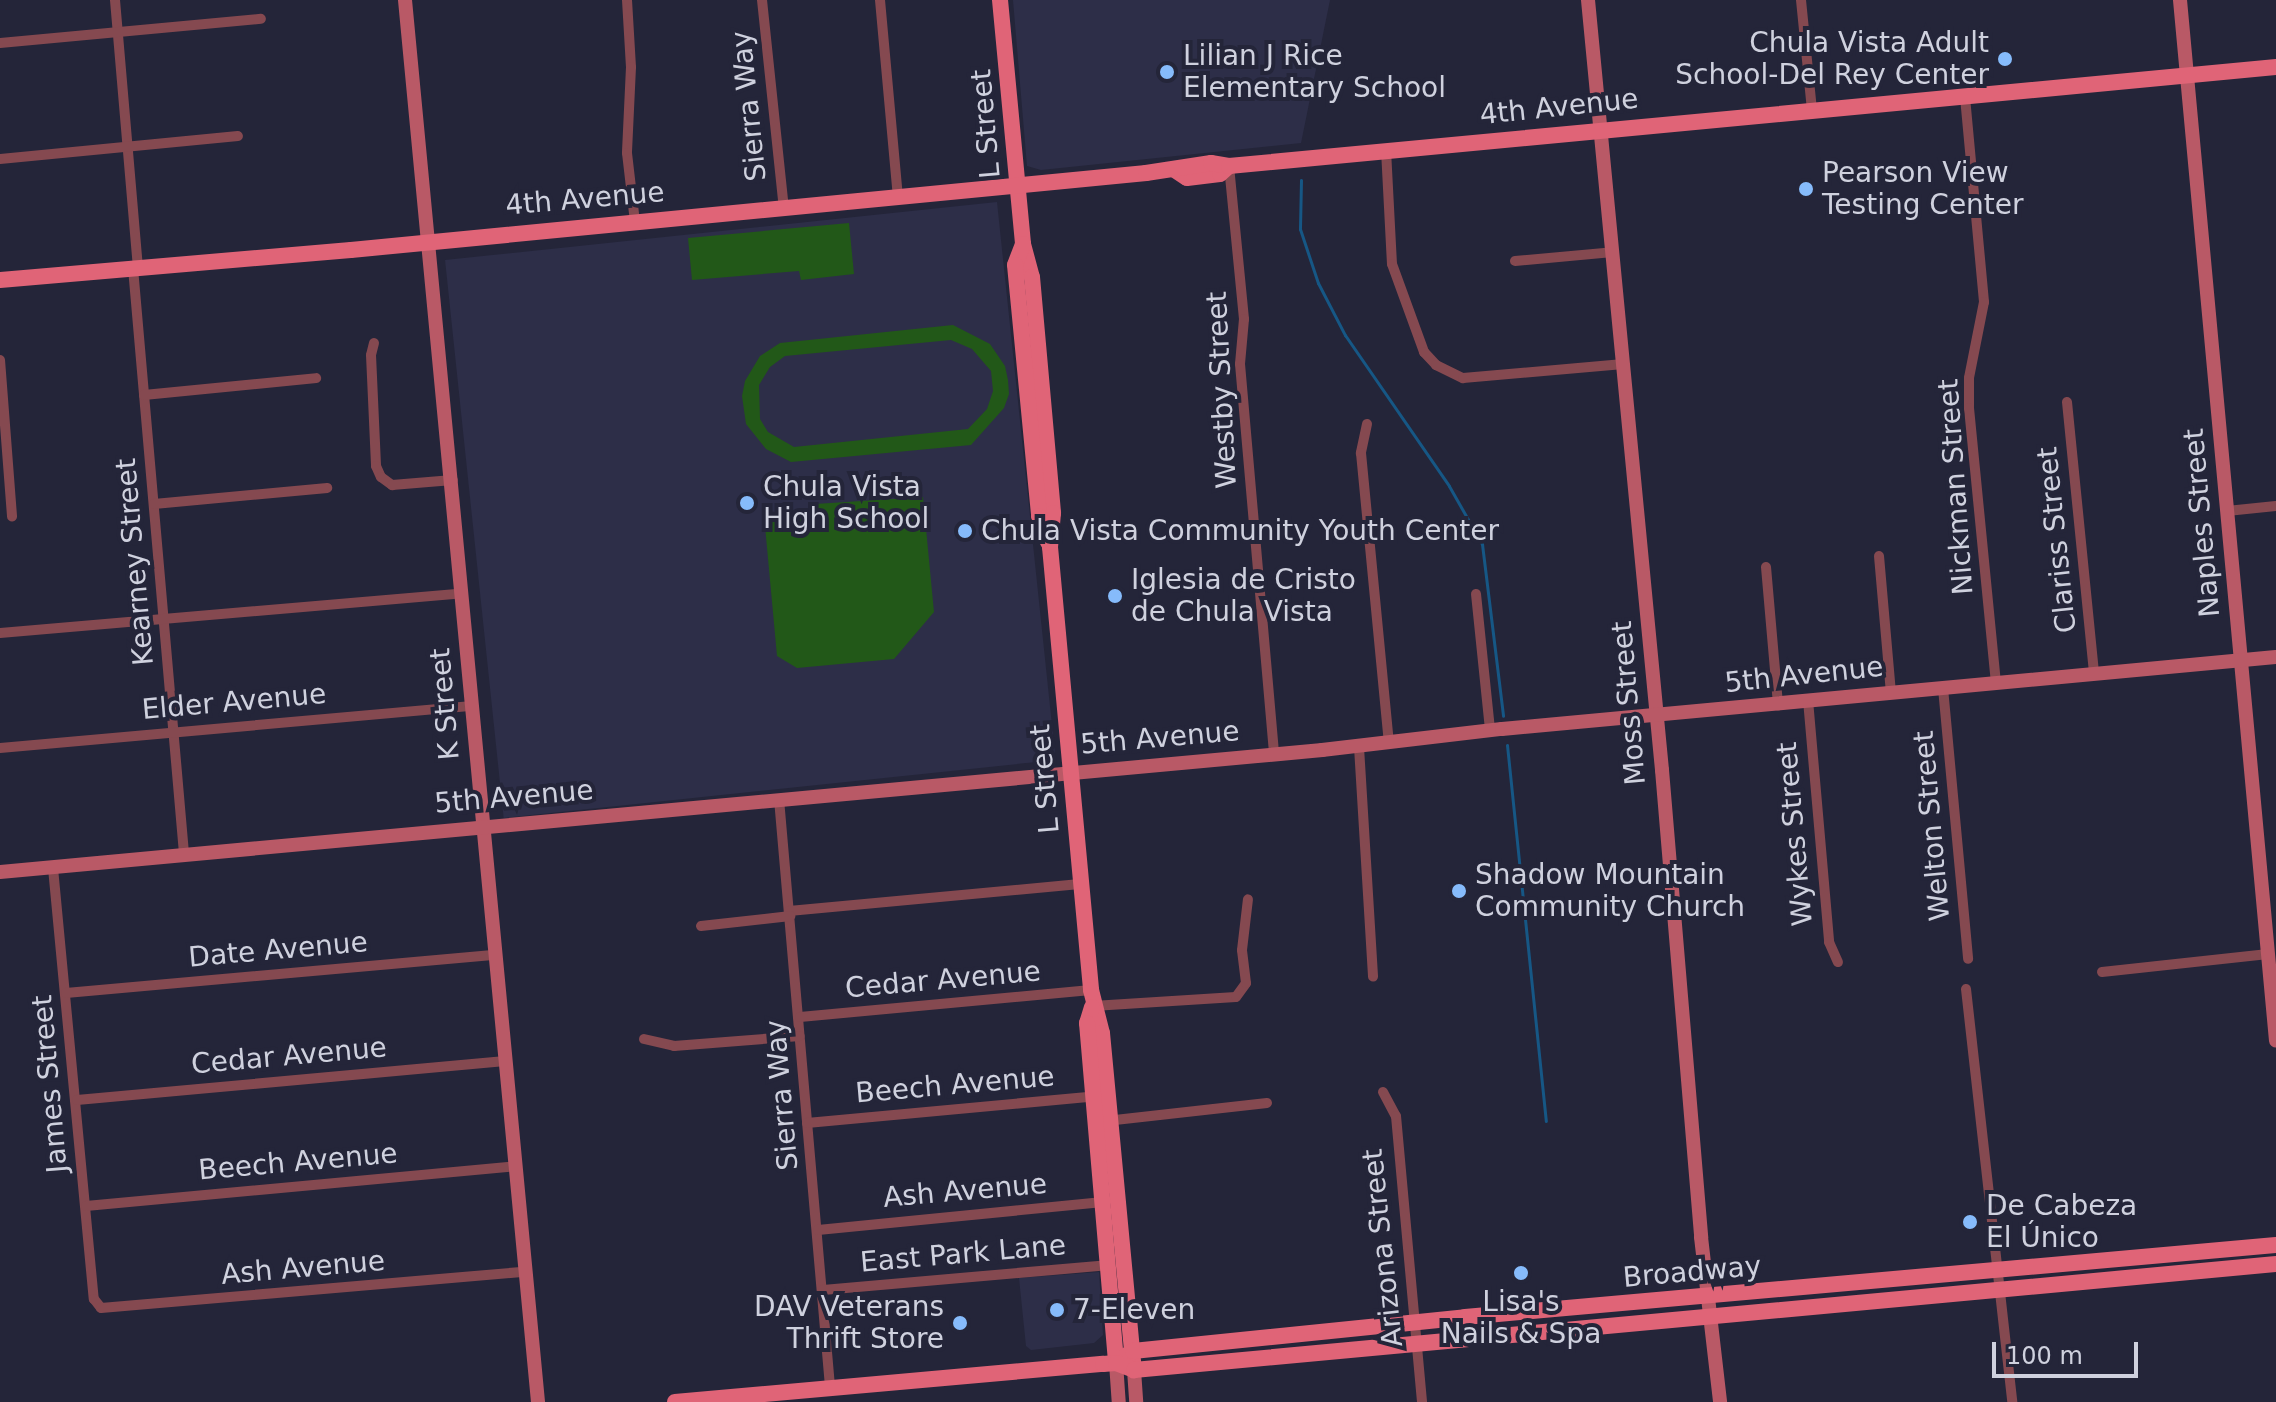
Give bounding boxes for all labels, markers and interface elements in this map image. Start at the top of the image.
place label: Chula Vista Adult School-Del Rey Center [1675,26,1989,92]
street label: Sierra Way [724,29,774,183]
place label: Lilian J Rice Elementary School [1183,39,1446,105]
marker: Chula Vista Adult School-Del Rey Center [1996,50,2014,68]
marker: Lilian J Rice Elementary School [1158,63,1176,81]
street label: L Street [964,68,1008,180]
street label: 4th Avenue [1478,82,1640,132]
place label: Pearson View Testing Center [1822,156,2024,222]
street label: 4th Avenue [504,175,666,223]
marker: Pearson View Testing Center [1797,180,1815,198]
street label: Westby Street [1200,291,1244,489]
street label: Nickman Street [1932,378,1980,596]
street label: Naples Street [2177,427,2227,619]
street label: Clariss Street [2031,445,2083,635]
street label: Kearney Street [109,457,161,667]
place label: Chula Vista High School [763,470,929,536]
marker: Chula Vista High School [738,494,756,512]
place label: Chula Vista Community Youth Center [981,514,1499,548]
marker: Chula Vista Community Youth Center [956,522,974,540]
place label: Iglesia de Cristo de Chula Vista [1131,563,1356,629]
marker: Iglesia de Cristo de Chula Vista [1106,587,1124,605]
street label: Moss Street [1605,620,1653,786]
street label: K Street [423,647,467,761]
street label: 5th Avenue [1723,650,1885,700]
street label: Elder Avenue [140,677,328,727]
street label: 5th Avenue [1079,714,1241,762]
street label: L Street [1023,723,1067,835]
street label: Welton Street [1907,729,1957,923]
street label: Wykes Street [1770,740,1820,928]
street label: 5th Avenue [433,773,595,821]
place label: Shadow Mountain Community Church [1475,858,1745,924]
marker: Shadow Mountain Community Church [1450,882,1468,900]
street label: Date Avenue [187,925,369,975]
street label: Cedar Avenue [844,955,1042,1005]
street label: James Street [25,994,75,1174]
street label: Sierra Way [759,1018,805,1172]
street label: Cedar Avenue [190,1031,388,1081]
street label: Beech Avenue [854,1060,1056,1110]
street label: Beech Avenue [197,1137,399,1187]
street label: Arizona Street [1356,1147,1410,1349]
street label: Ash Avenue [882,1167,1048,1215]
place label: De Cabeza El Único [1986,1189,2137,1255]
marker: De Cabeza El Único [1961,1213,1979,1231]
street label: East Park Lane [859,1228,1067,1280]
street label: Ash Avenue [220,1244,386,1292]
street label: Broadway [1621,1249,1763,1295]
marker: Lisa's Nails & Spa [1512,1264,1530,1282]
place label: Lisa's Nails & Spa [1441,1285,1601,1351]
place label: DAV Veterans Thrift Store [754,1290,944,1356]
place label: 7-Eleven [1073,1293,1195,1327]
marker: 7-Eleven [1048,1301,1066,1319]
marker: DAV Veterans Thrift Store [951,1314,969,1332]
scale bar [1996,1326,2142,1376]
text: 100 m [2006,1342,2083,1370]

